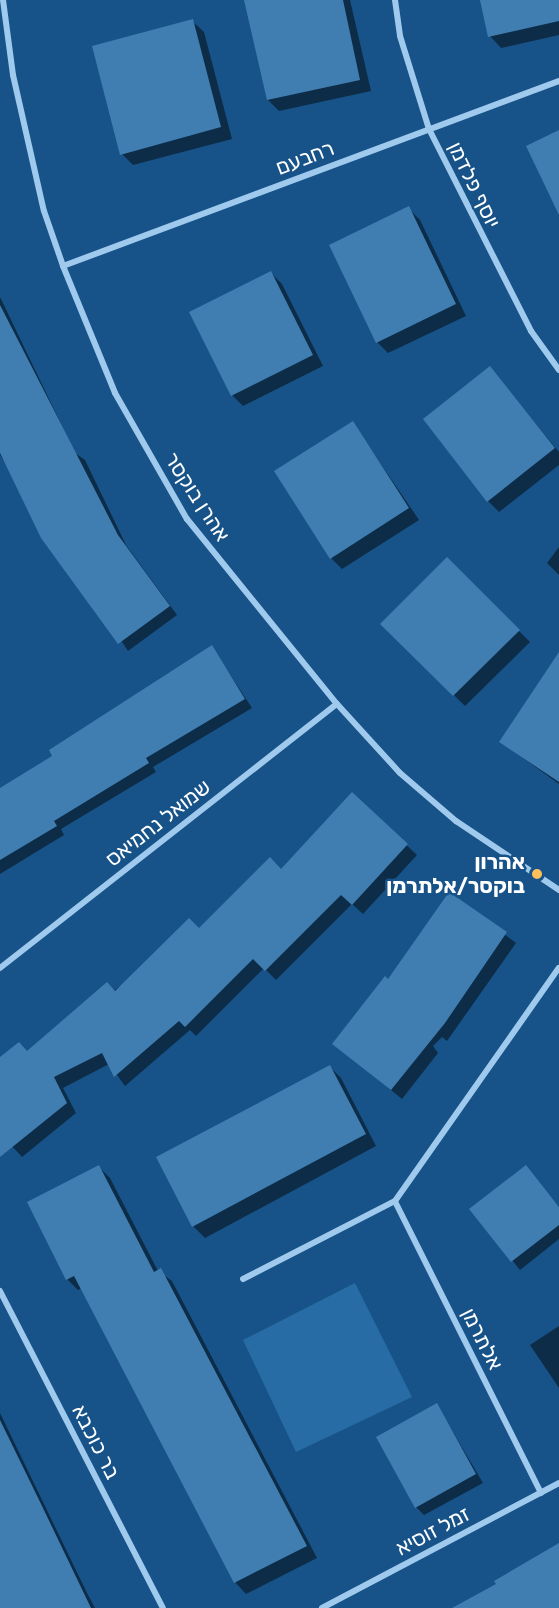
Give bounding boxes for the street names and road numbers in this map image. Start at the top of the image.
street label: רחבעם [272,135,338,181]
street label: יוסף פלדמן [442,138,506,232]
street label: אהרן בוקסר [159,448,235,546]
street label: שמואל נחמיאס [100,774,216,872]
street label: אלתרמן [456,1304,508,1374]
street label: בר כוכבא [67,1400,125,1484]
street label: זמל זוסיא [391,1501,475,1561]

